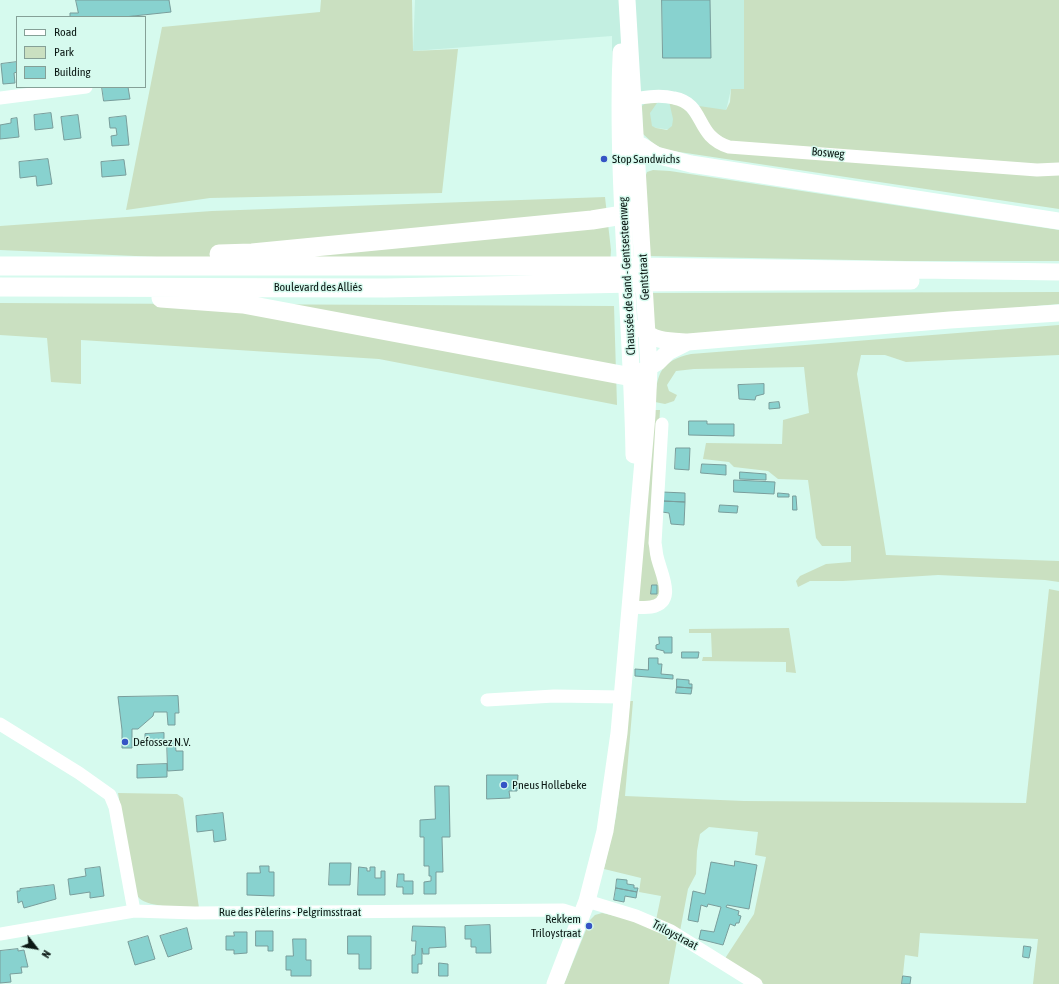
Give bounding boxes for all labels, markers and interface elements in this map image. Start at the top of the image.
legend [16,16,146,88]
text: Road [54,25,77,39]
text: Park [54,45,74,59]
text: Building [54,65,91,79]
street label: Bosweg [811,144,845,162]
place label: Stop Sandwichs [612,152,680,166]
marker: Stop Sandwichs [599,154,609,164]
street label: Chaussée de Gand - Gentsesteenweg [616,196,638,356]
street label: Gentstraat [636,253,652,301]
street label: Boulevard des Alliés [274,280,362,294]
place label: Defossez N.V. [133,735,191,749]
marker: Defossez N.V. [120,737,130,747]
place label: Pneus Hollebeke [512,778,587,792]
marker: Pneus Hollebeke [499,780,509,790]
street label: Rue des Pèlerins - Pelgrimsstraat [219,905,361,919]
place label: Rekkem Triloystraat [531,912,581,940]
street label: Triloystraat [650,917,700,953]
marker: Rekkem Triloystraat [584,921,594,931]
north arrow [16,928,56,968]
text: N [39,948,53,960]

